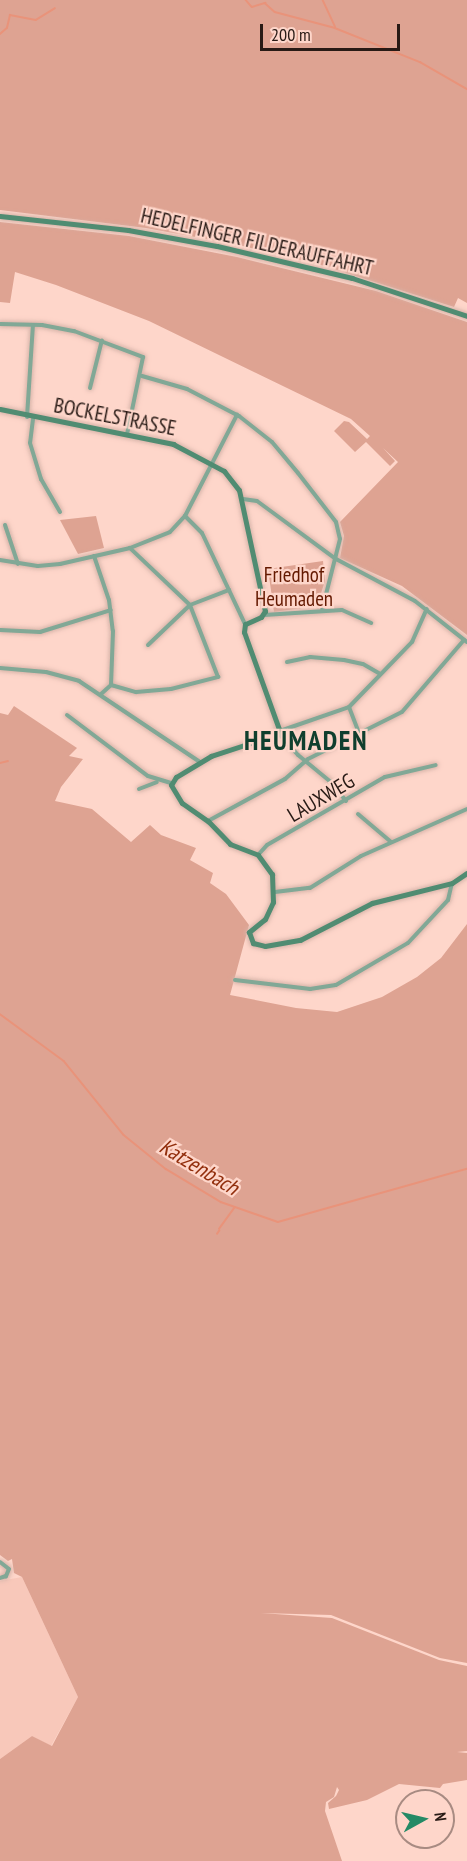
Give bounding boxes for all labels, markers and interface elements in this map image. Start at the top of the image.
scale bar [263,12,402,50]
text: 200 m [271,23,311,46]
street label: HEDELFINGER FILDERAUFFAHRT [138,203,376,281]
street label: BOCKELSTRASSE [52,393,178,441]
park label: Friedhof Heumaden [255,562,333,612]
district label: HEUMADEN [244,725,368,757]
street label: LAUXWEG [283,768,359,828]
water label: Katzenbach [155,1133,243,1201]
north arrow [395,1789,455,1849]
text: N [430,1811,451,1822]

